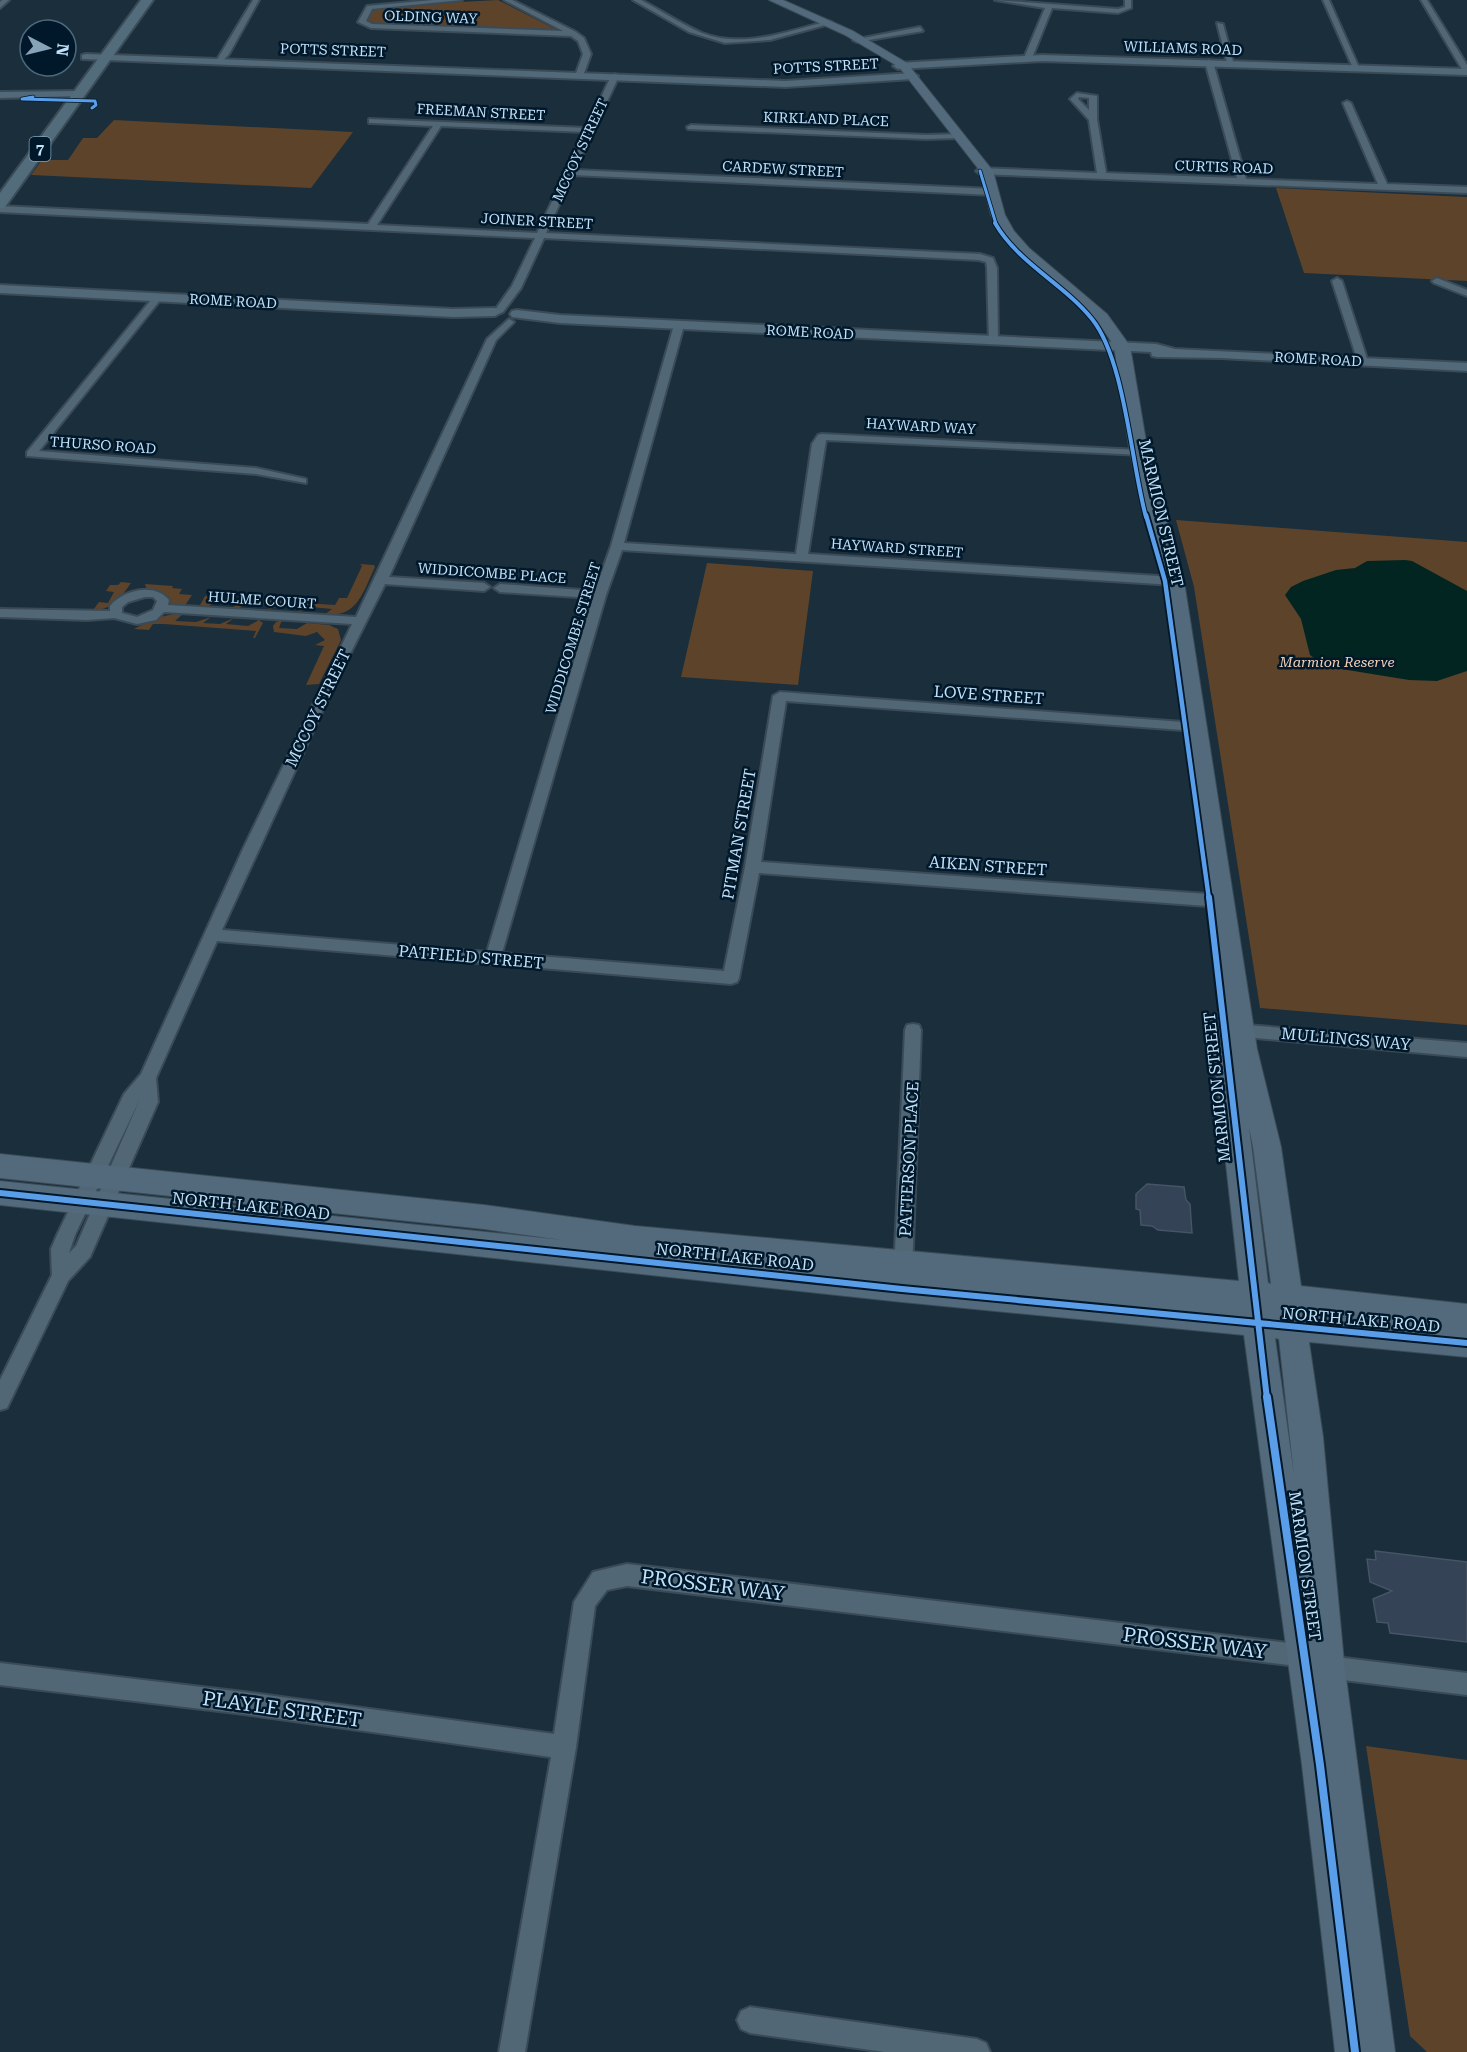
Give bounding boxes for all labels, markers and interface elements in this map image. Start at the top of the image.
street label: OLDING WAY [384,7,479,27]
north arrow [18,18,78,78]
street label: WILLIAMS ROAD [1123,38,1243,58]
street label: POTTS STREET [280,40,386,60]
text: N [52,42,73,57]
street label: POTTS STREET [773,55,879,77]
street label: MCCOY STREET [549,96,611,204]
street label: FREEMAN STREET [416,101,546,123]
street label: KIRKLAND PLACE [763,109,889,129]
road number: 7 [30,137,51,161]
street label: CURTIS ROAD [1174,157,1274,177]
street label: CARDEW STREET [722,158,844,180]
street label: JOINER STREET [480,210,594,232]
street label: ROME ROAD [189,291,277,311]
street label: ROME ROAD [766,322,854,342]
street label: ROME ROAD [1274,349,1362,369]
street label: HAYWARD WAY [865,415,977,437]
street label: THURSO ROAD [49,433,157,457]
street label: MARMION STREET [1135,437,1187,589]
street label: HAYWARD STREET [830,535,964,561]
street label: WIDDICOMBE PLACE [417,560,567,586]
street label: WIDDICOMBE STREET [542,560,604,716]
street label: HULME COURT [207,588,317,612]
street label: MCCOY STREET [281,646,355,770]
park label: Marmion Reserve [1279,654,1395,670]
street label: LOVE STREET [933,682,1045,708]
street label: PITMAN STREET [718,767,760,901]
street label: AIKEN STREET [928,852,1048,880]
street label: PATFIELD STREET [398,941,545,973]
street label: MARMION STREET [1200,1011,1234,1163]
street label: MULLINGS WAY [1280,1024,1412,1054]
street label: PATTERSON PLACE [895,1081,923,1237]
street label: NORTH LAKE ROAD [171,1188,331,1224]
street label: NORTH LAKE ROAD [655,1239,815,1275]
street label: NORTH LAKE ROAD [1281,1304,1441,1336]
street label: MARMION STREET [1285,1490,1325,1642]
street label: PROSSER WAY [640,1564,787,1606]
street label: PROSSER WAY [1122,1622,1269,1664]
street label: PLAYLE STREET [201,1686,363,1732]

